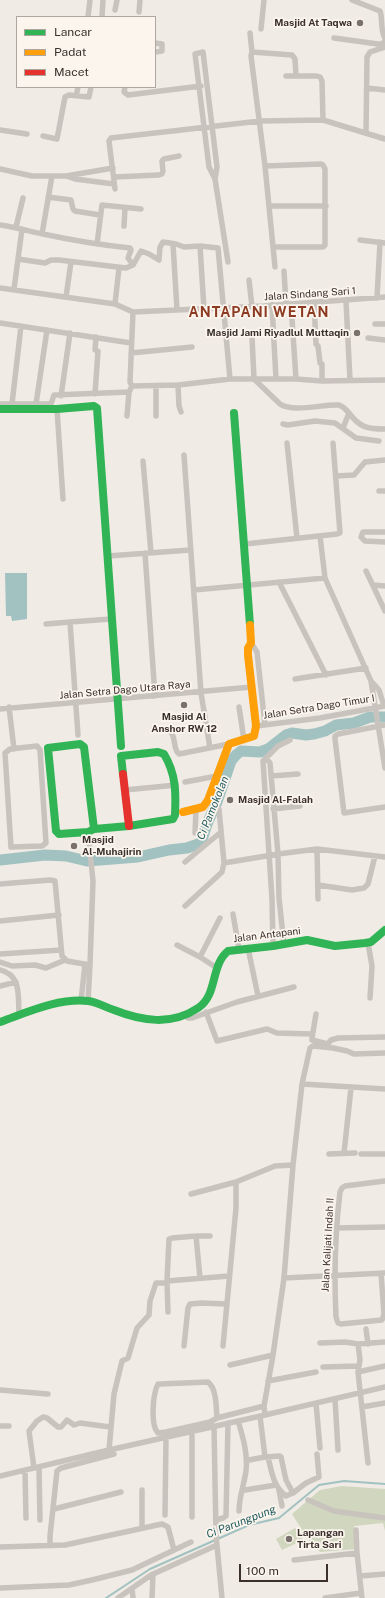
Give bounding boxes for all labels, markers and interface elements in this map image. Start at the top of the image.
legend [16,16,156,88]
place label: Masjid At Taqwa [274,17,352,29]
marker: Masjid At Taqwa [355,18,365,28]
text: Lancar [54,25,92,39]
text: Padat [54,45,86,59]
text: Macet [54,65,89,79]
street label: Jalan Sindang Sari 1 [264,285,356,303]
district label: ANTAPANI WETAN [189,305,329,321]
place label: Masjid Jami Riyadlul Muttaqin [206,327,349,339]
marker: Masjid Jami Riyadlul Muttaqin [352,328,362,338]
street label: Jalan Setra Dago Utara Raya [59,678,191,702]
street label: Jalan Setra Dago Timur I [262,692,376,722]
marker: Masjid Al Anshor RW 12 [179,700,189,710]
place label: Masjid Al Anshor RW 12 [151,711,217,734]
water label: Ci Pamokolan [194,774,232,842]
place label: Masjid Al-Falah [238,794,313,806]
marker: Masjid Al-Falah [225,795,235,805]
place label: Masjid Al-Muhajirin [82,834,141,858]
marker: Masjid Al-Muhajirin [69,841,79,851]
street label: Jalan Antapani [233,925,301,945]
street label: Jalan Kalijati Indah II [320,1197,336,1293]
water label: Ci Parungpung [204,1503,278,1541]
place label: Lapangan Tirta Sari [297,1527,344,1550]
marker: Lapangan Tirta Sari [284,1534,294,1544]
scale bar [241,1556,330,1582]
text: 100 m [246,1564,279,1578]

